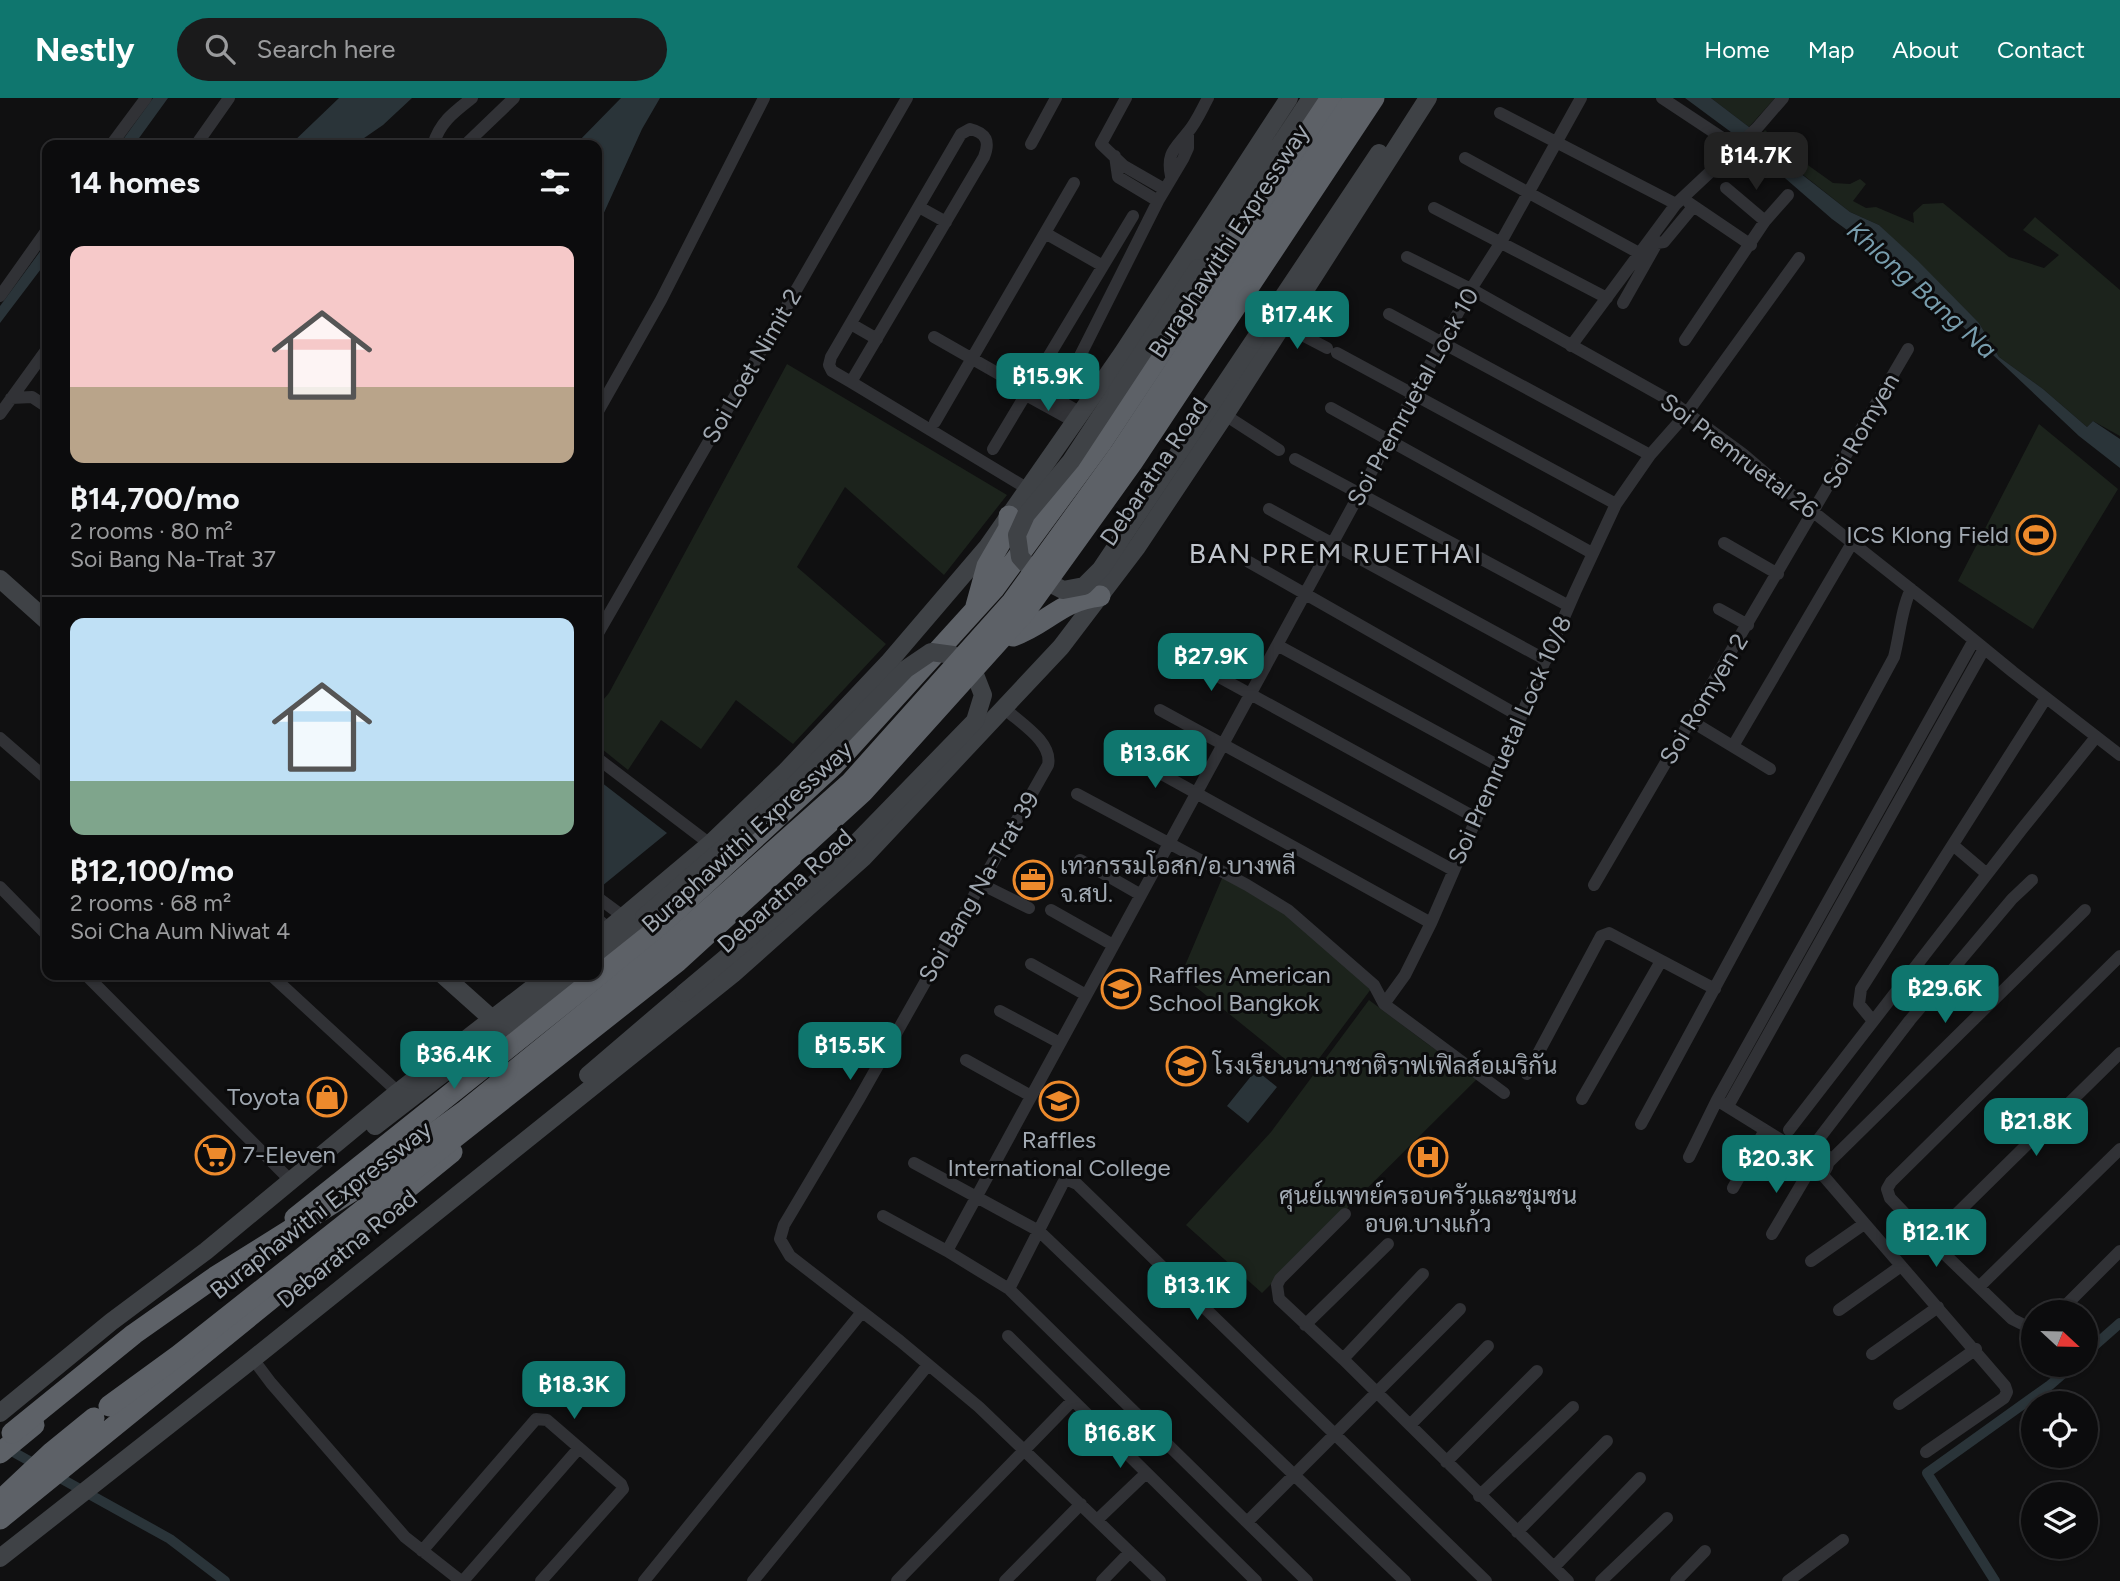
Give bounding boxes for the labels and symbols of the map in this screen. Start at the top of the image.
street label: Buraphawithi Expressway [1142,118,1315,363]
pin: ฿14.7K [1699,132,1813,192]
water label: Khlong Bang Na [1841,215,2003,365]
street label: Soi Loet Nimit 2 [696,283,807,448]
street label: Soi Premruetal Lock 10 [1341,283,1485,511]
pin: ฿17.4K [1240,292,1354,351]
pin: ฿15.9K [991,354,1105,413]
street label: Soi Romyen [1816,368,1905,494]
street label: Soi Premruetal 26 [1655,387,1824,524]
street label: Debaratna Road [1093,392,1214,551]
sports icon: ICS Klong Field [2015,514,2057,556]
place label: ICS Klong Field [1846,520,2009,549]
district label: BAN PREM RUETHAI [1189,536,1483,570]
street label: Soi Premruetal Lock 10/8 [1442,611,1577,869]
street label: Soi Romyen 2 [1653,628,1754,769]
pin: ฿27.9K [1154,634,1268,693]
pin: ฿13.6K [1098,730,1212,790]
street label: Buraphawithi Expressway [636,734,858,939]
street label: Soi Bang Na-Trat 39 [912,786,1045,987]
street label: Debaratna Road [711,822,858,959]
place label: เทวกรรมโอสก/อ.บางพลี จ.สป. [1060,850,1296,908]
office icon: เทวกรรมโอสก/อ.บางพลี จ.สป. [1012,859,1054,901]
place label: Raffles American School Bangkok [1148,960,1331,1017]
pin: ฿29.6K [1888,965,2002,1025]
school or university icon: Raffles American School Bangkok [1100,968,1142,1010]
pin: ฿15.5K [793,1023,907,1082]
pin: ฿36.4K [397,1032,511,1091]
school or university icon: โรงเรียนนานาชาติราฟเฟิลส์อเมริกัน [1165,1045,1207,1087]
place label: โรงเรียนนานาชาติราฟเฟิลส์อเมริกัน [1211,1050,1557,1080]
shop icon: Toyota [306,1076,348,1118]
school or university icon: Raffles International College [1038,1080,1080,1122]
place label: Toyota [227,1082,300,1111]
pin: ฿21.8K [1979,1098,2093,1158]
street label: Buraphawithi Expressway [204,1114,437,1305]
place label: Raffles International College [947,1125,1171,1182]
supermarket icon: 7-Eleven [194,1134,236,1176]
hospital icon: ศุนย์แพทย์ครอบครัวและชุมชน อบต.บางแก้ว [1407,1136,1449,1178]
pin: ฿20.3K [1719,1136,1833,1195]
place label: 7-Eleven [242,1140,336,1169]
place label: ศุนย์แพทย์ครอบครัวและชุมชน อบต.บางแก้ว [1279,1180,1577,1238]
street label: Debaratna Road [271,1183,423,1314]
pin: ฿12.1K [1879,1210,1993,1269]
pin: ฿13.1K [1140,1262,1254,1322]
north arrow [2021,1300,2098,1377]
pin: ฿18.3K [517,1362,631,1421]
pin: ฿16.8K [1063,1410,1177,1470]

